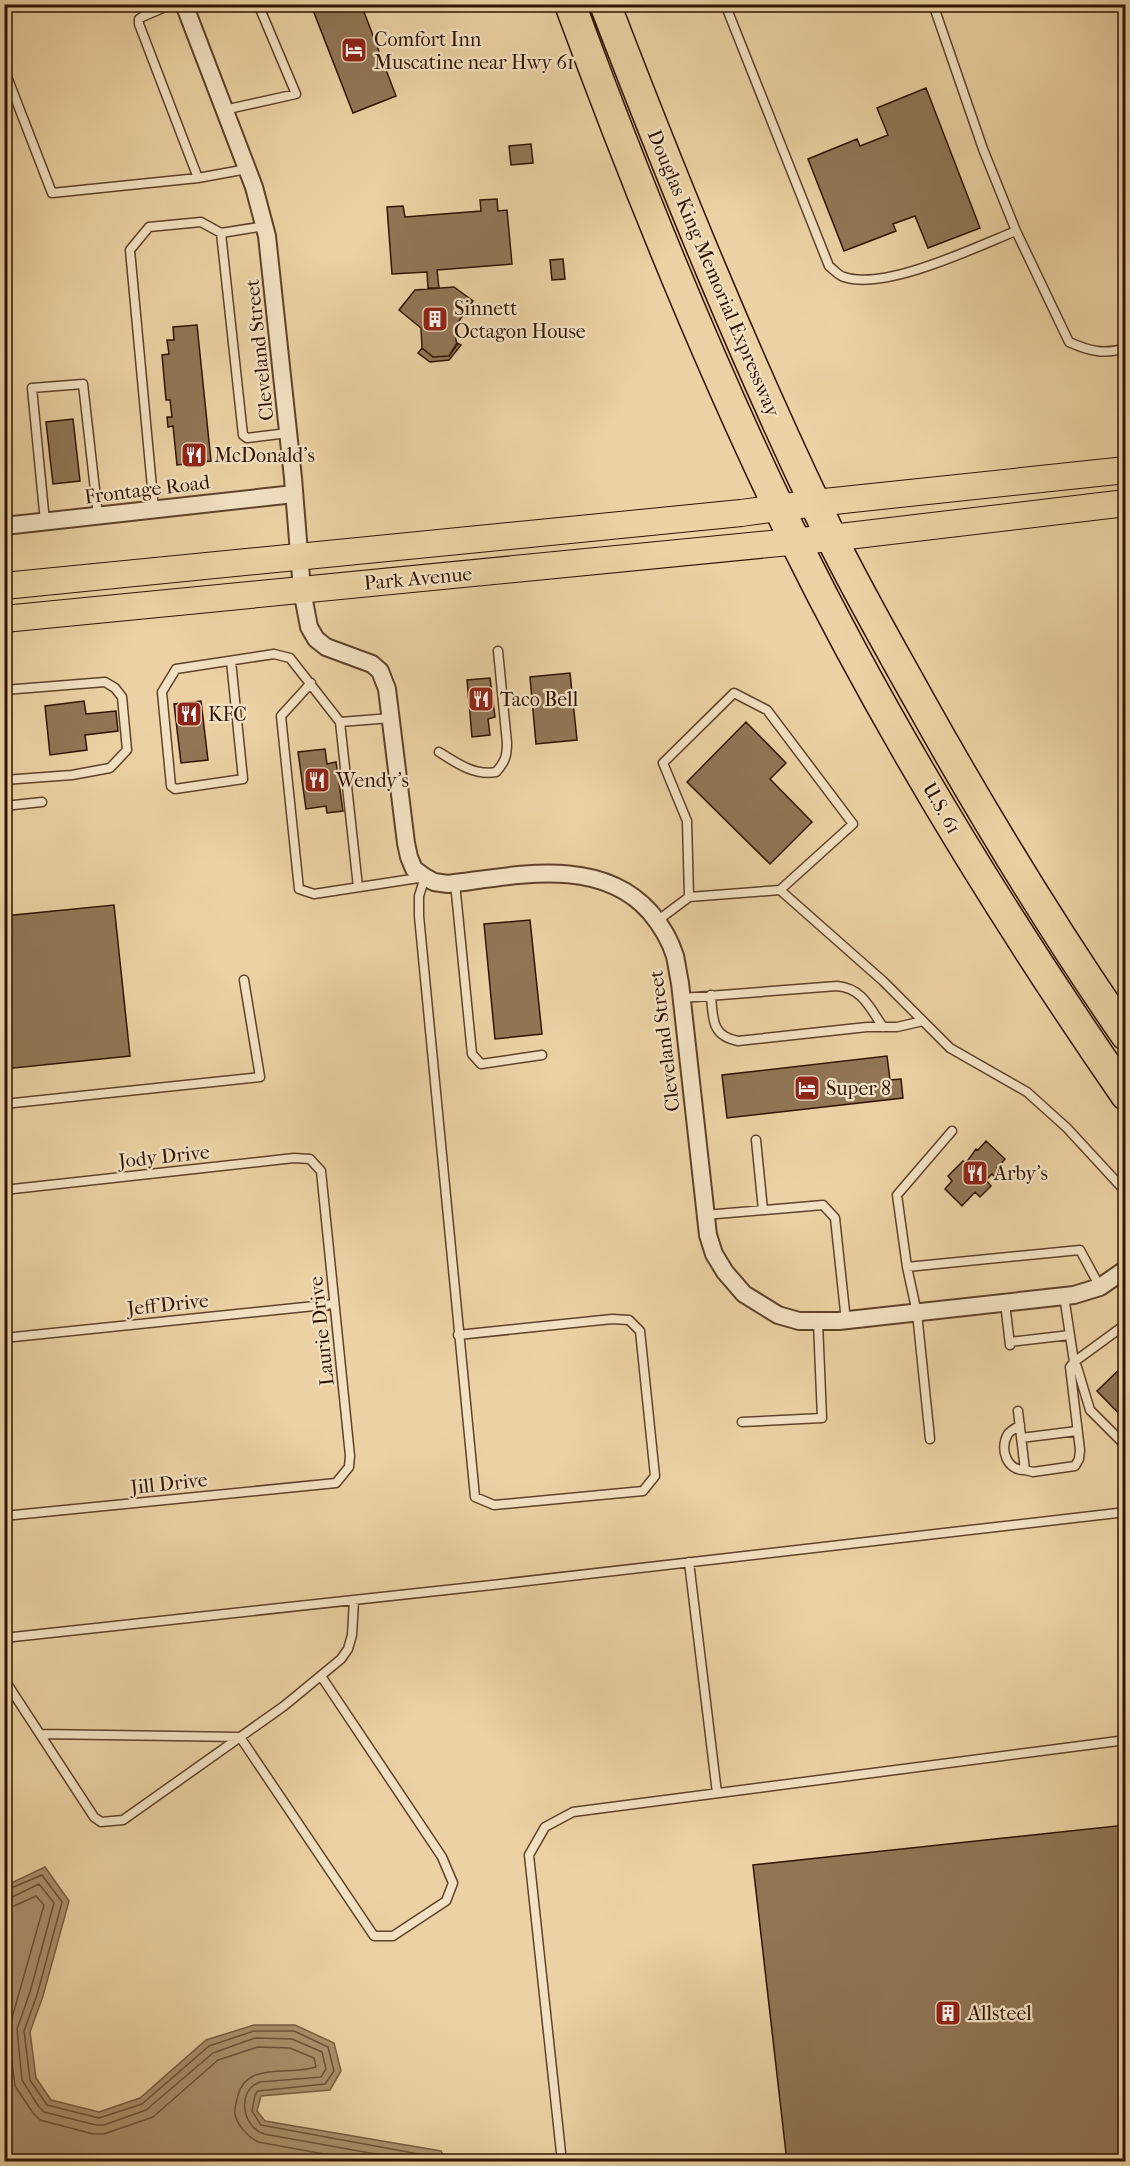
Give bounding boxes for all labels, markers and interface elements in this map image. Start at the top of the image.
place label: Comfort Inn Muscatine near Hwy 61 [374,28,574,74]
hotel icon: Comfort Inn Muscatine near Hwy 61 [339,35,369,65]
street label: Douglas King Memorial Expressway [643,126,785,421]
street label: Cleveland Street [241,278,278,422]
place label: Sinnett Octagon House [454,297,586,343]
building icon: Sinnett Octagon House [420,304,450,334]
restaurant icon: McDonald's [179,440,209,470]
place label: McDonald's [214,444,315,467]
street label: Frontage Road [83,470,212,509]
street label: Park Avenue [363,562,473,595]
restaurant icon: Taco Bell [466,684,496,714]
place label: Taco Bell [500,688,579,711]
restaurant icon: KFC [174,699,204,729]
place label: KFC [208,703,247,726]
restaurant icon: Wendy's [302,765,332,795]
place label: Wendy's [335,769,409,792]
street label: U.S. 61 [918,778,965,838]
street label: Cleveland Street [644,969,685,1113]
hotel icon: Super 8 [792,1073,822,1103]
place label: Super 8 [826,1077,891,1100]
street label: Jody Drive [115,1140,211,1173]
restaurant icon: Arby's [960,1158,990,1188]
place label: Arby's [993,1162,1048,1185]
street label: Laurie Drive [304,1275,339,1387]
street label: Jeff Drive [124,1289,210,1320]
street label: Jill Drive [127,1468,209,1499]
building icon: Allsteel [933,1998,963,2028]
place label: Allsteel [967,2002,1032,2025]

